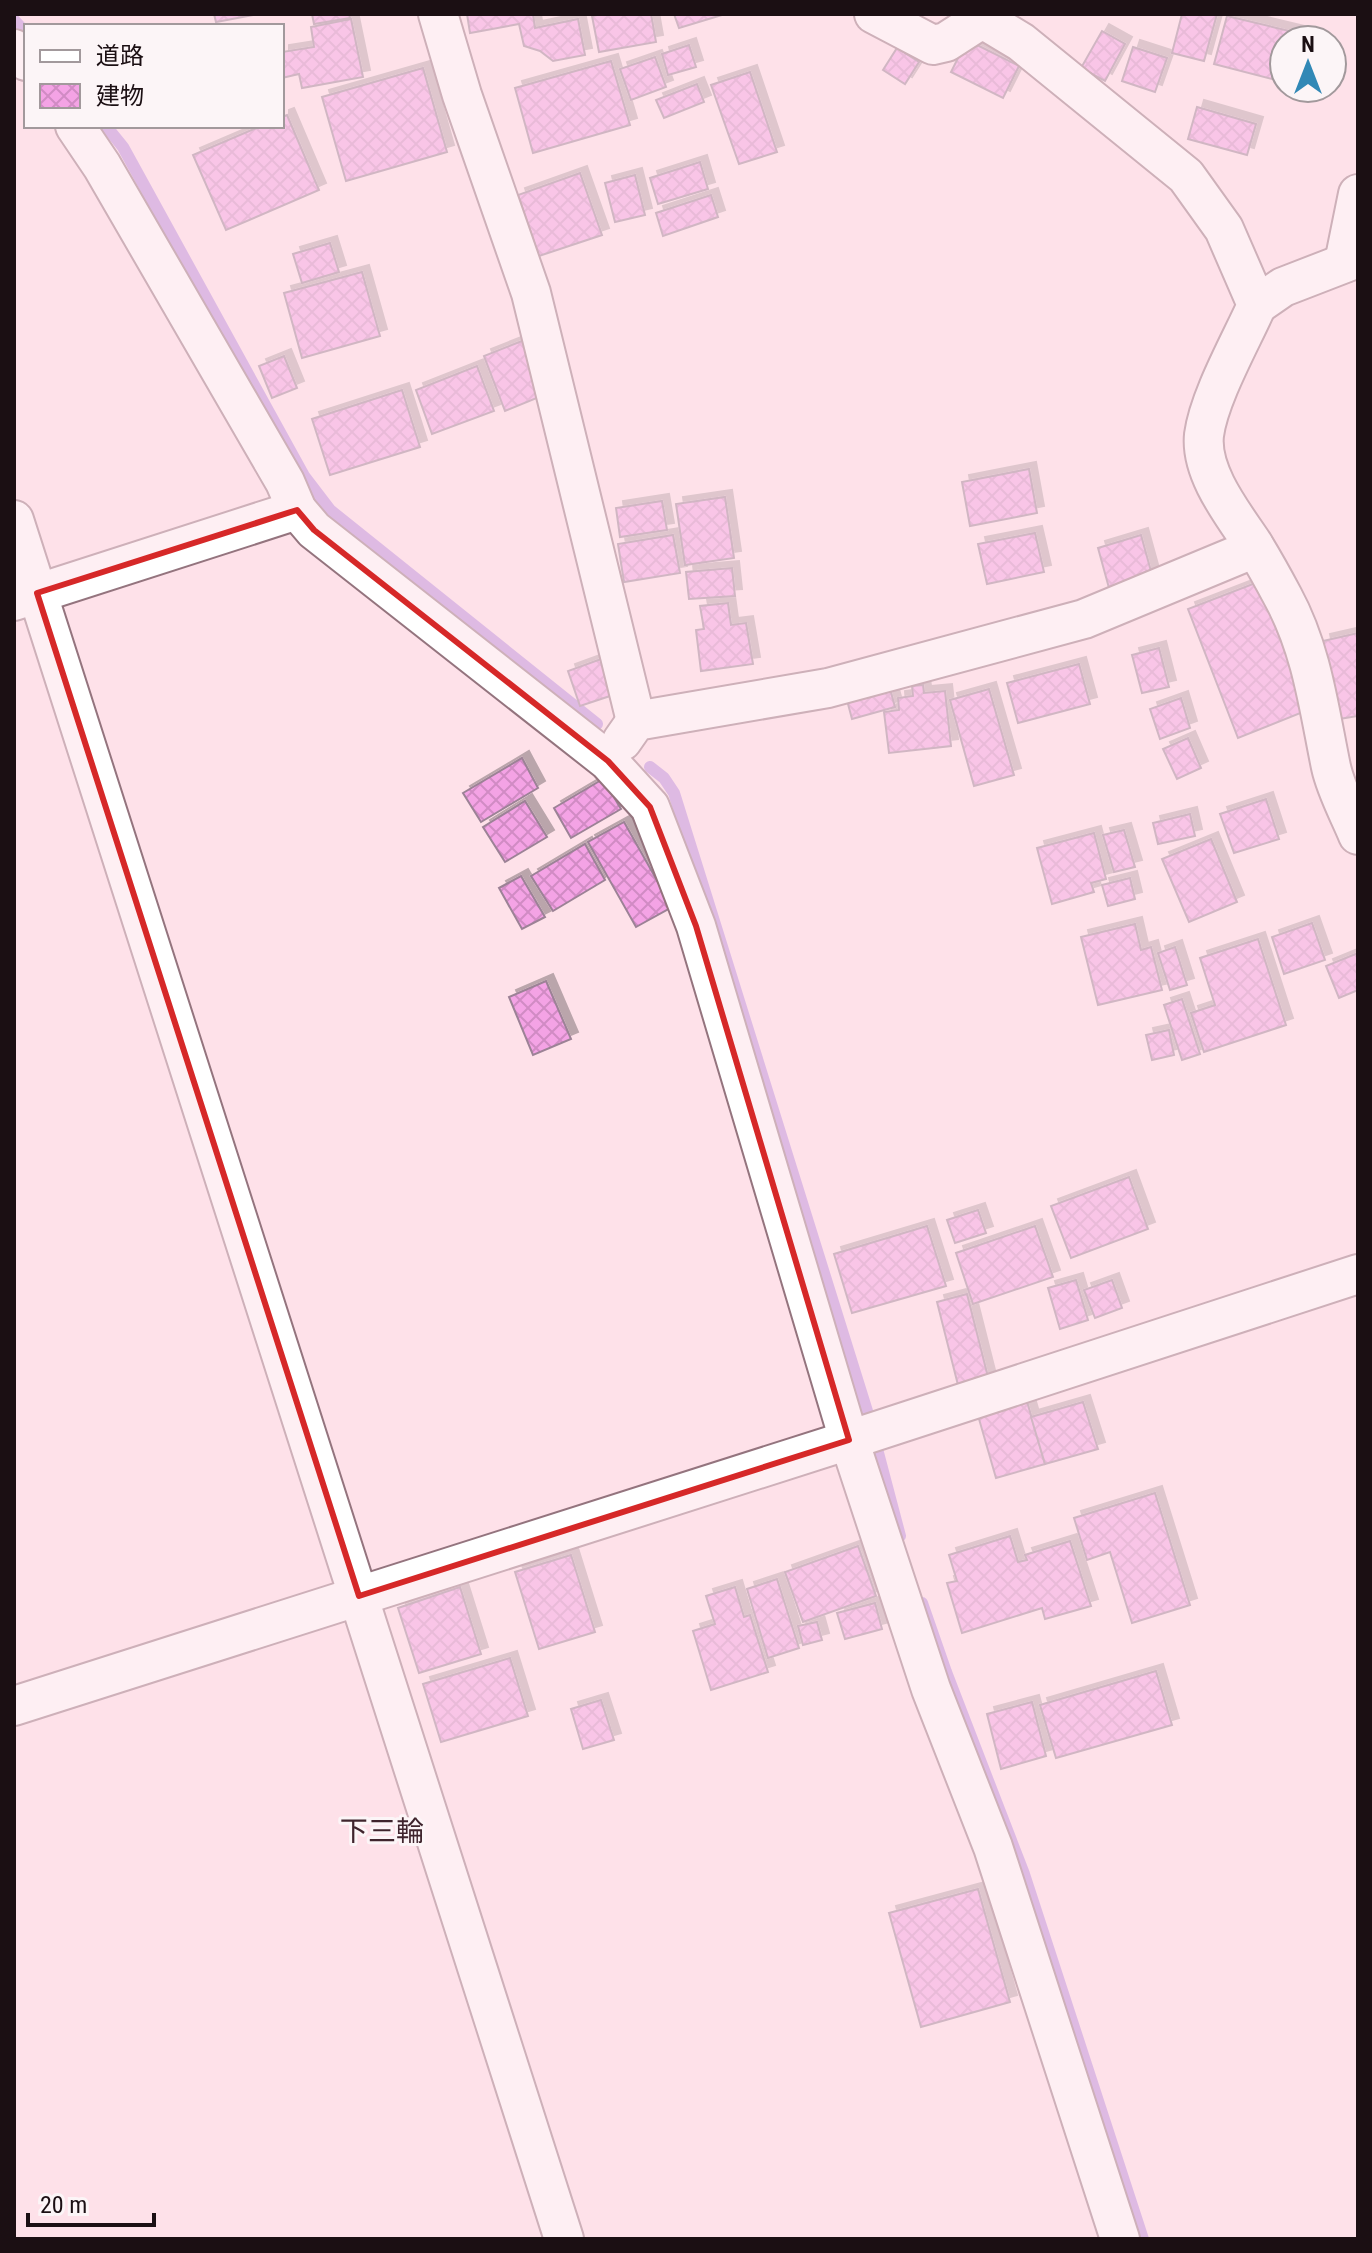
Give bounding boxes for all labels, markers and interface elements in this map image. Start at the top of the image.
legend [24,24,284,128]
north arrow [1268,24,1348,104]
text: N [1301,32,1315,57]
text: 道路 [96,42,144,70]
text: 建物 [96,82,144,110]
district label: 下三輪 [340,1815,424,1848]
scale bar [28,2177,154,2227]
text: 20 m [40,2191,87,2219]

